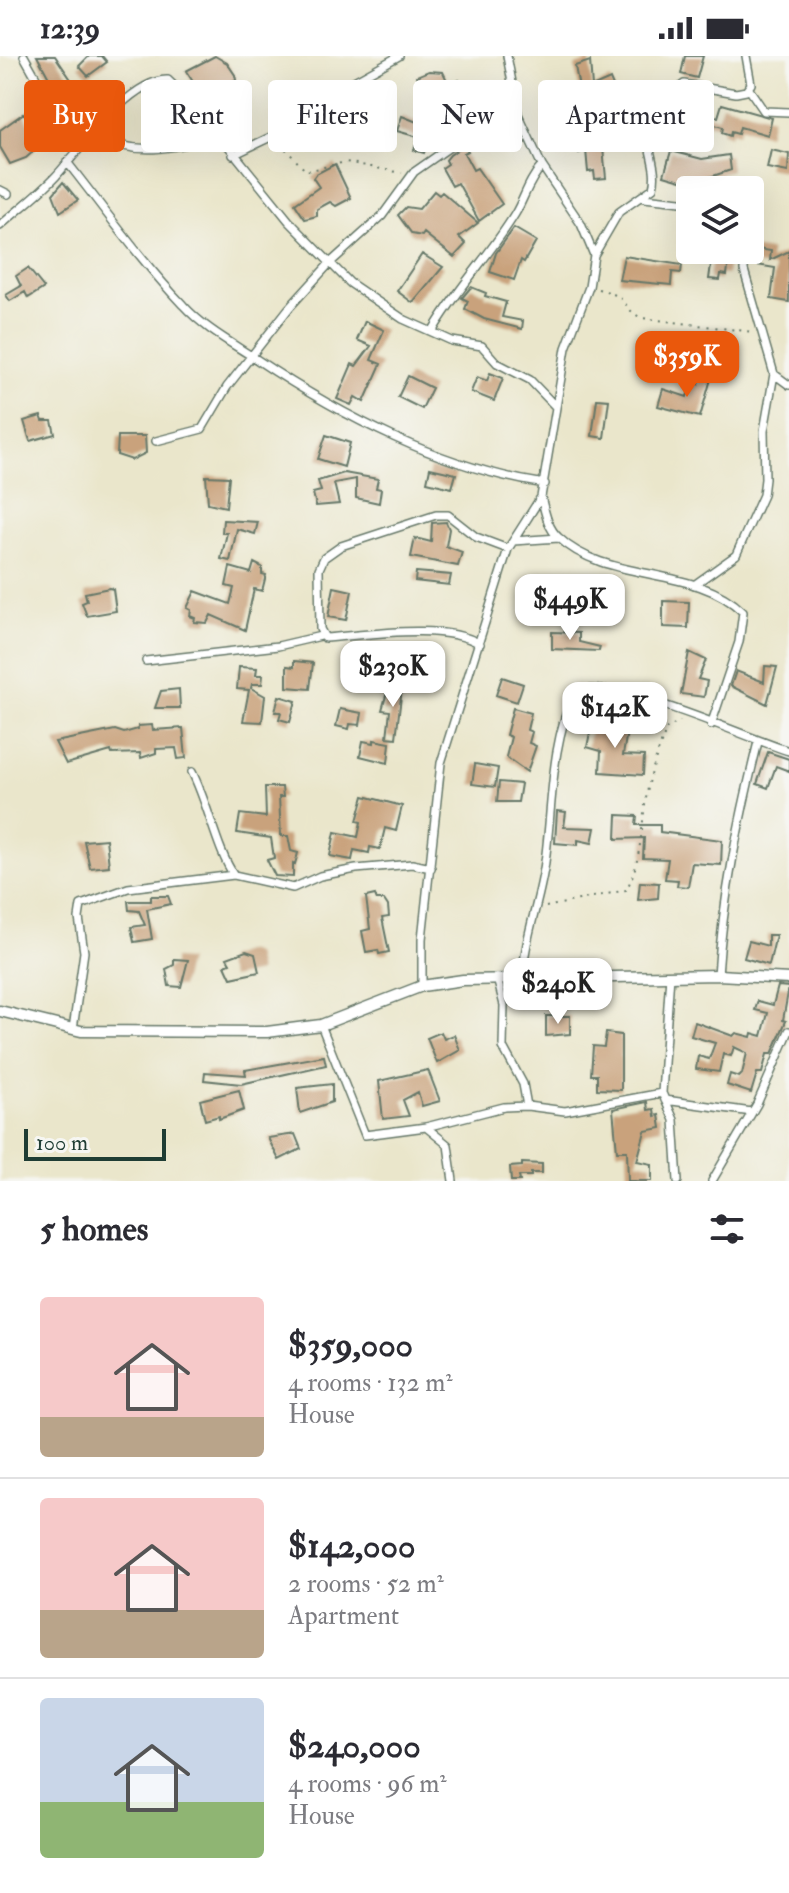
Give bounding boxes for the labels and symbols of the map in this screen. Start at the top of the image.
pin: $359K [631,331,743,399]
pin: $449K [514,574,626,642]
pin: $230K [337,641,449,709]
pin: $142K [559,682,671,750]
pin: $240K [502,958,614,1026]
scale bar [24,1125,166,1161]

